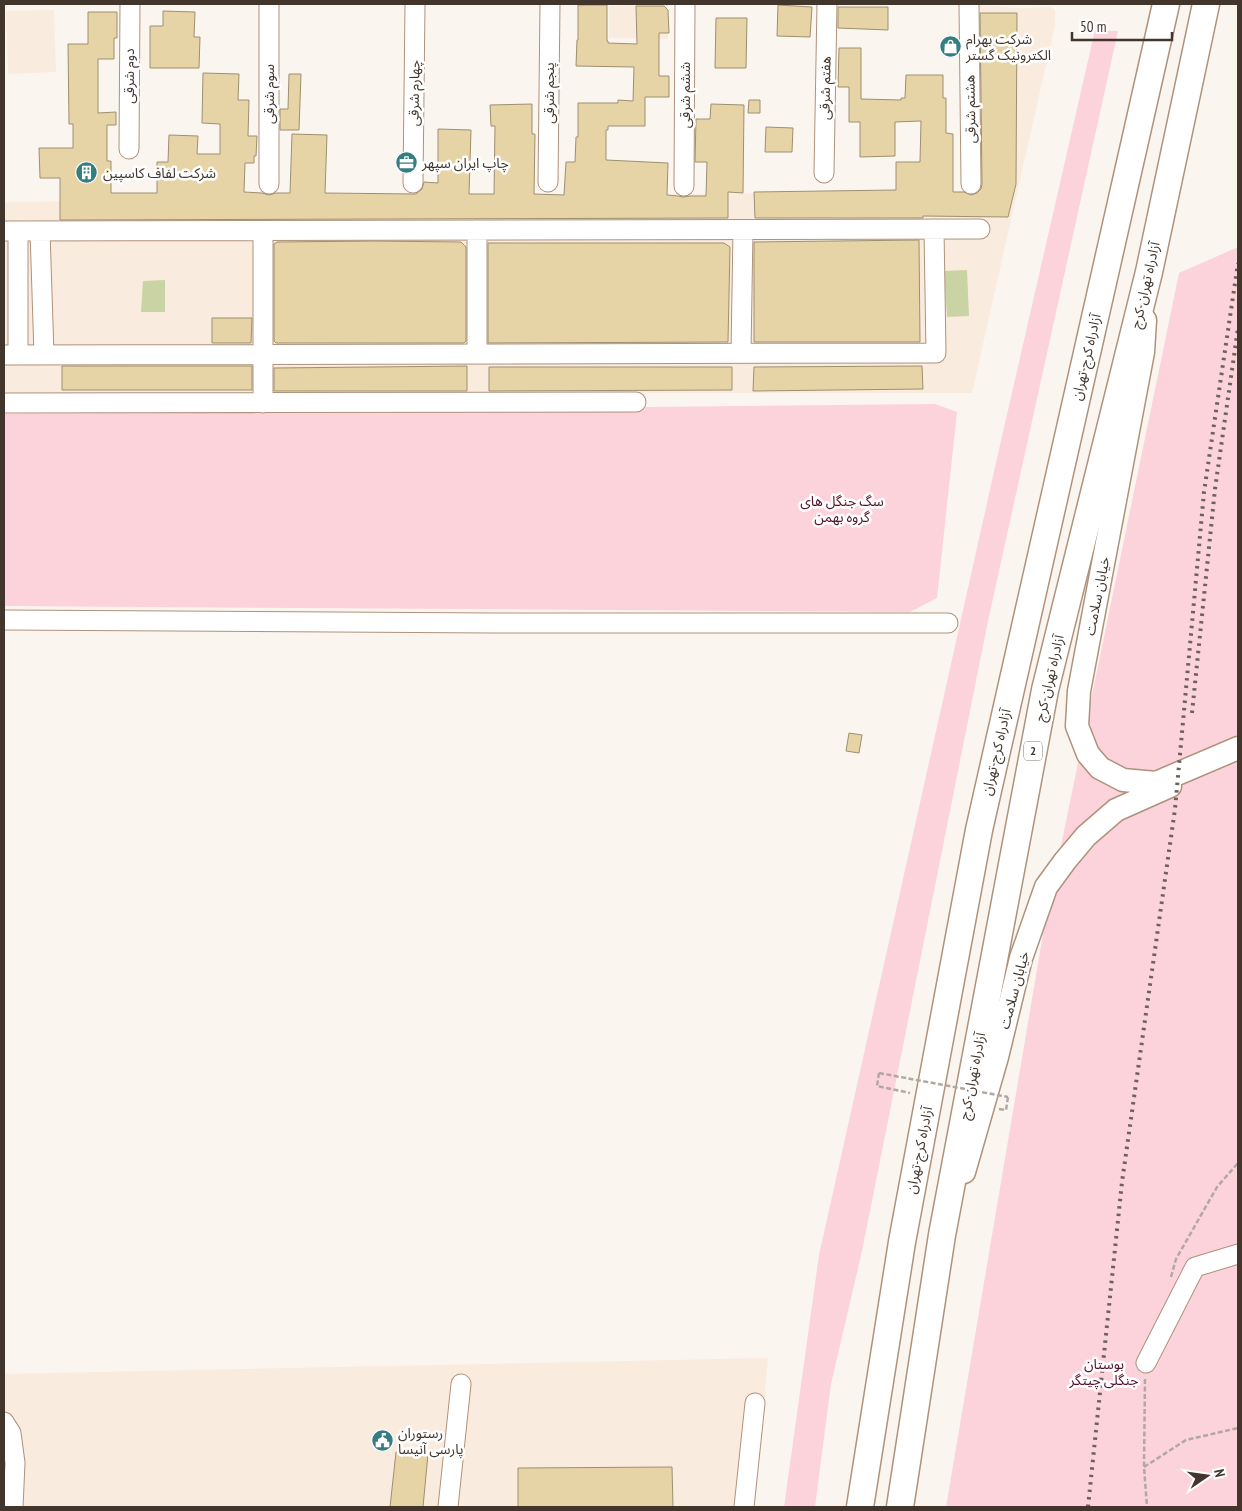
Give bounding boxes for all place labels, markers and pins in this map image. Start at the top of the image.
place label: شرکت بهرام الکترونیک گستر [965,30,1051,64]
shop icon: شرکت بهرام الکترونیک گستر [938,35,962,59]
office icon: چاپ ایران سپهر [394,151,418,175]
place label: چاپ ایران سپهر [421,154,509,173]
building icon: شرکت لفاف کاسپین [75,161,99,185]
place label: شرکت لفاف کاسپین [103,164,216,183]
place label: رستوران پارسی آنیسا [398,1424,463,1459]
public building icon: رستوران پارسی آنیسا [370,1429,394,1453]

